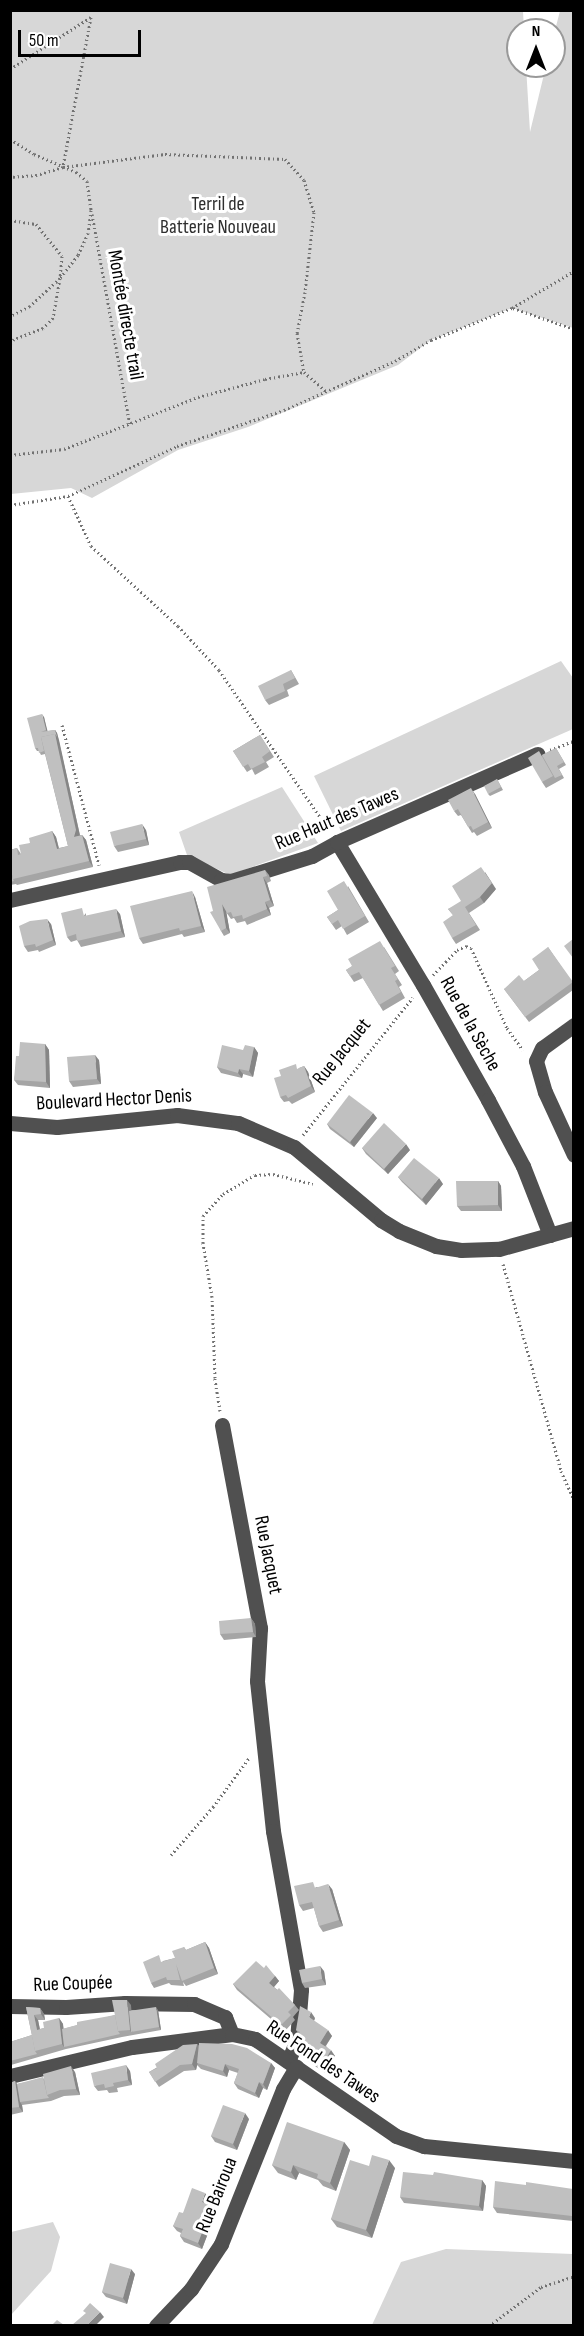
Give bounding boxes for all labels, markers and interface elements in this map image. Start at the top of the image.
scale bar [21,18,144,56]
north arrow [506,18,566,78]
text: N [532,22,540,41]
text: 50 m [29,30,59,51]
park label: Terril de Batterie Nouveau [160,193,276,240]
street label: Montée directe trail [102,248,148,382]
street label: Rue Haut des Tawes [272,782,402,856]
street label: Rue de la Sèche [434,973,506,1075]
street label: Rue Jacquet [308,1014,376,1090]
street label: Boulevard Hector Denis [36,1084,192,1116]
street label: Rue Jacquet [249,1514,287,1596]
street label: Rue Coupée [33,1971,113,1997]
street label: Rue Fond des Tawes [262,2015,384,2109]
street label: Rue Bairoua [191,2154,243,2236]

